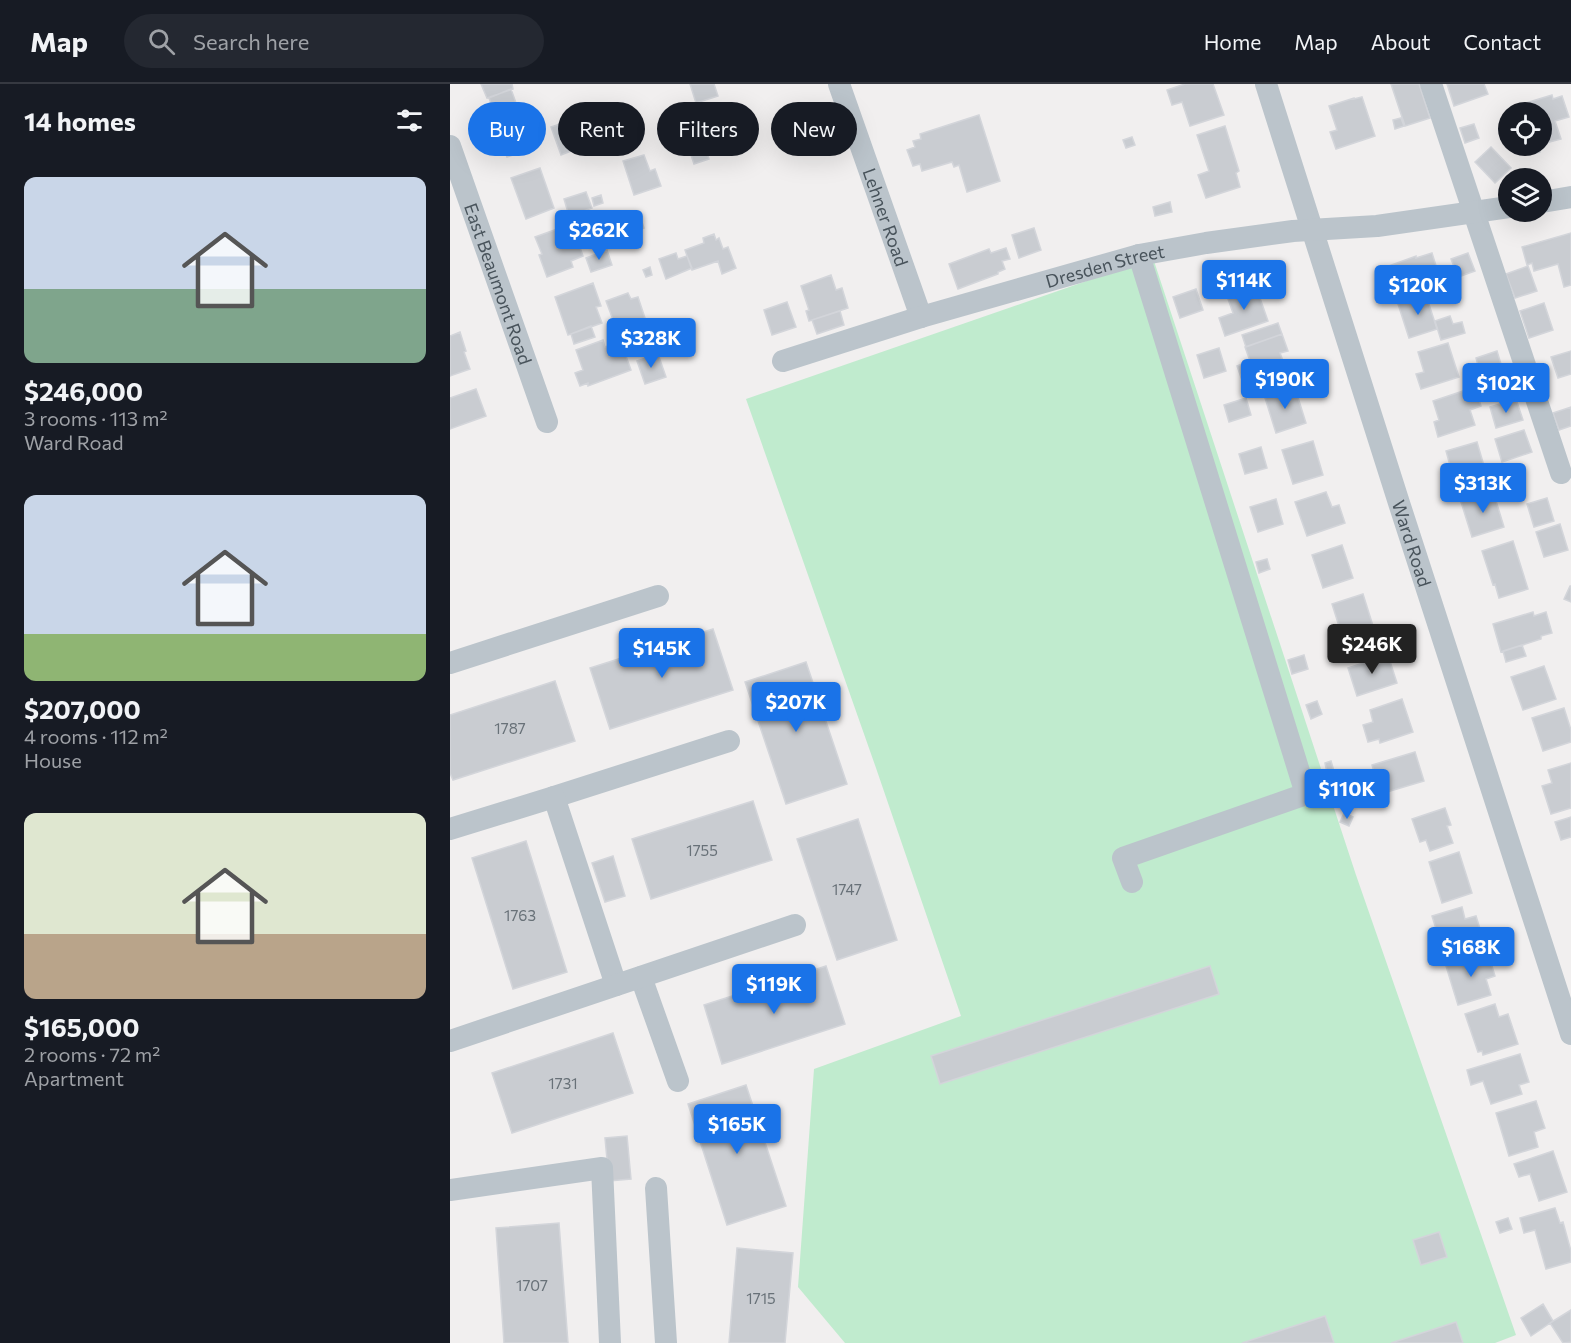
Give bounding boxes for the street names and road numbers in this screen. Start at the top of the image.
street label: Lehner Road [858,165,913,269]
street label: East Beaumont Road [460,200,537,367]
street label: Dresden Street [1043,240,1166,292]
street label: Ward Road [1388,497,1436,589]

